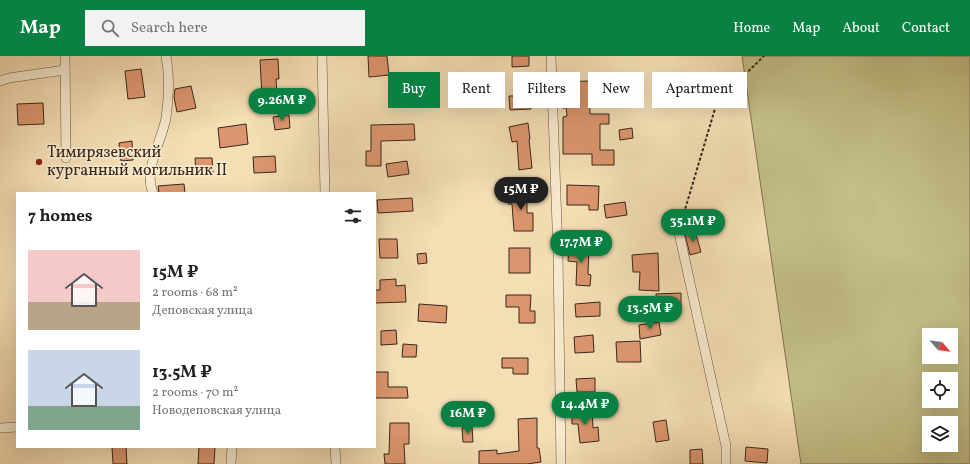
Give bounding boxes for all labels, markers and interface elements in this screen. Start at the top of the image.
search box [85,10,365,46]
text: Map [20,15,61,41]
icon: search [99,17,121,39]
text: Search here [131,18,208,39]
text: Home [733,19,770,38]
text: Map [792,19,820,38]
text: About [842,19,880,38]
text: Contact [902,19,950,38]
chip: Buy [388,72,440,108]
chip: Rent [448,72,505,108]
chip: Filters [513,72,580,108]
chip: New [588,72,644,108]
chip: Apartment [652,72,747,108]
pin: 9.26M ₽ [245,88,319,122]
text: 9.26M ₽ [258,92,306,110]
place label: Тимирязевский курганный могильник II [47,142,227,182]
marker: Тимирязевский курганный могильник II [34,157,44,167]
pin: 15M ₽ [493,177,549,211]
text: 15M ₽ [503,181,539,199]
text: 7 homes [28,205,93,228]
icon: filters [342,205,364,227]
pin: 35.1M ₽ [656,209,730,243]
text: 35.1M ₽ [670,213,716,231]
pin: 17.7M ₽ [544,230,618,264]
text: 17.7M ₽ [559,234,603,252]
text: 15M ₽ [152,261,199,284]
icon: home [60,266,108,314]
text: 2 rooms · 68 m² [152,284,238,302]
pin: 13.5M ₽ [613,296,687,330]
text: 13.5M ₽ [627,300,673,318]
text: Деповская улица [152,302,253,320]
north arrow [922,328,958,364]
map controls [922,328,958,452]
text: 13.5M ₽ [152,361,212,384]
icon: home [60,366,108,414]
button: locate [922,372,958,408]
text: 2 rooms · 70 m² [152,384,238,402]
pin: 14.4M ₽ [548,392,622,426]
text: 14.4M ₽ [561,396,609,414]
pin: 16M ₽ [440,401,496,435]
text: Новодеповская улица [152,402,281,420]
text: 16M ₽ [450,405,486,423]
button: layers [922,416,958,452]

